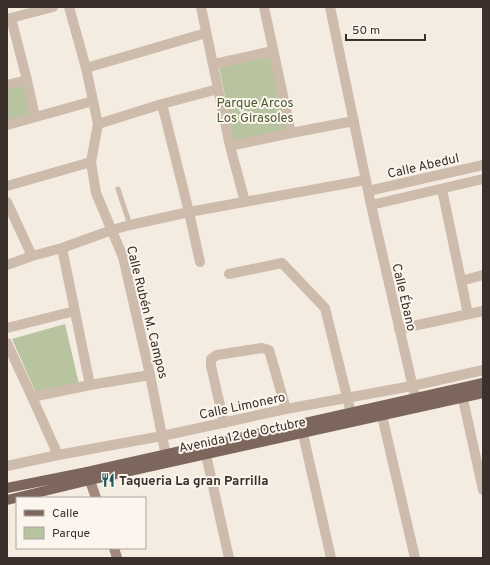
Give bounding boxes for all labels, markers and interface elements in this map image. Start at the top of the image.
scale bar [346,16,425,42]
text: 50 m [352,23,380,39]
park label: Parque Arcos Los Girasoles [216,96,294,127]
street label: Calle Abedul [386,151,461,183]
street label: Calle Rubén M. Campos [122,244,170,381]
street label: Calle Ébano [387,262,421,333]
street label: Calle Limonero [198,390,287,424]
street label: Avenida 12 de Octubre [177,415,307,457]
restaurant icon: Taqueria La gran Parrilla [100,472,116,488]
place label: Taqueria La gran Parrilla [119,474,268,490]
legend [16,497,146,549]
text: Calle [52,506,79,522]
text: Parque [52,526,90,542]

